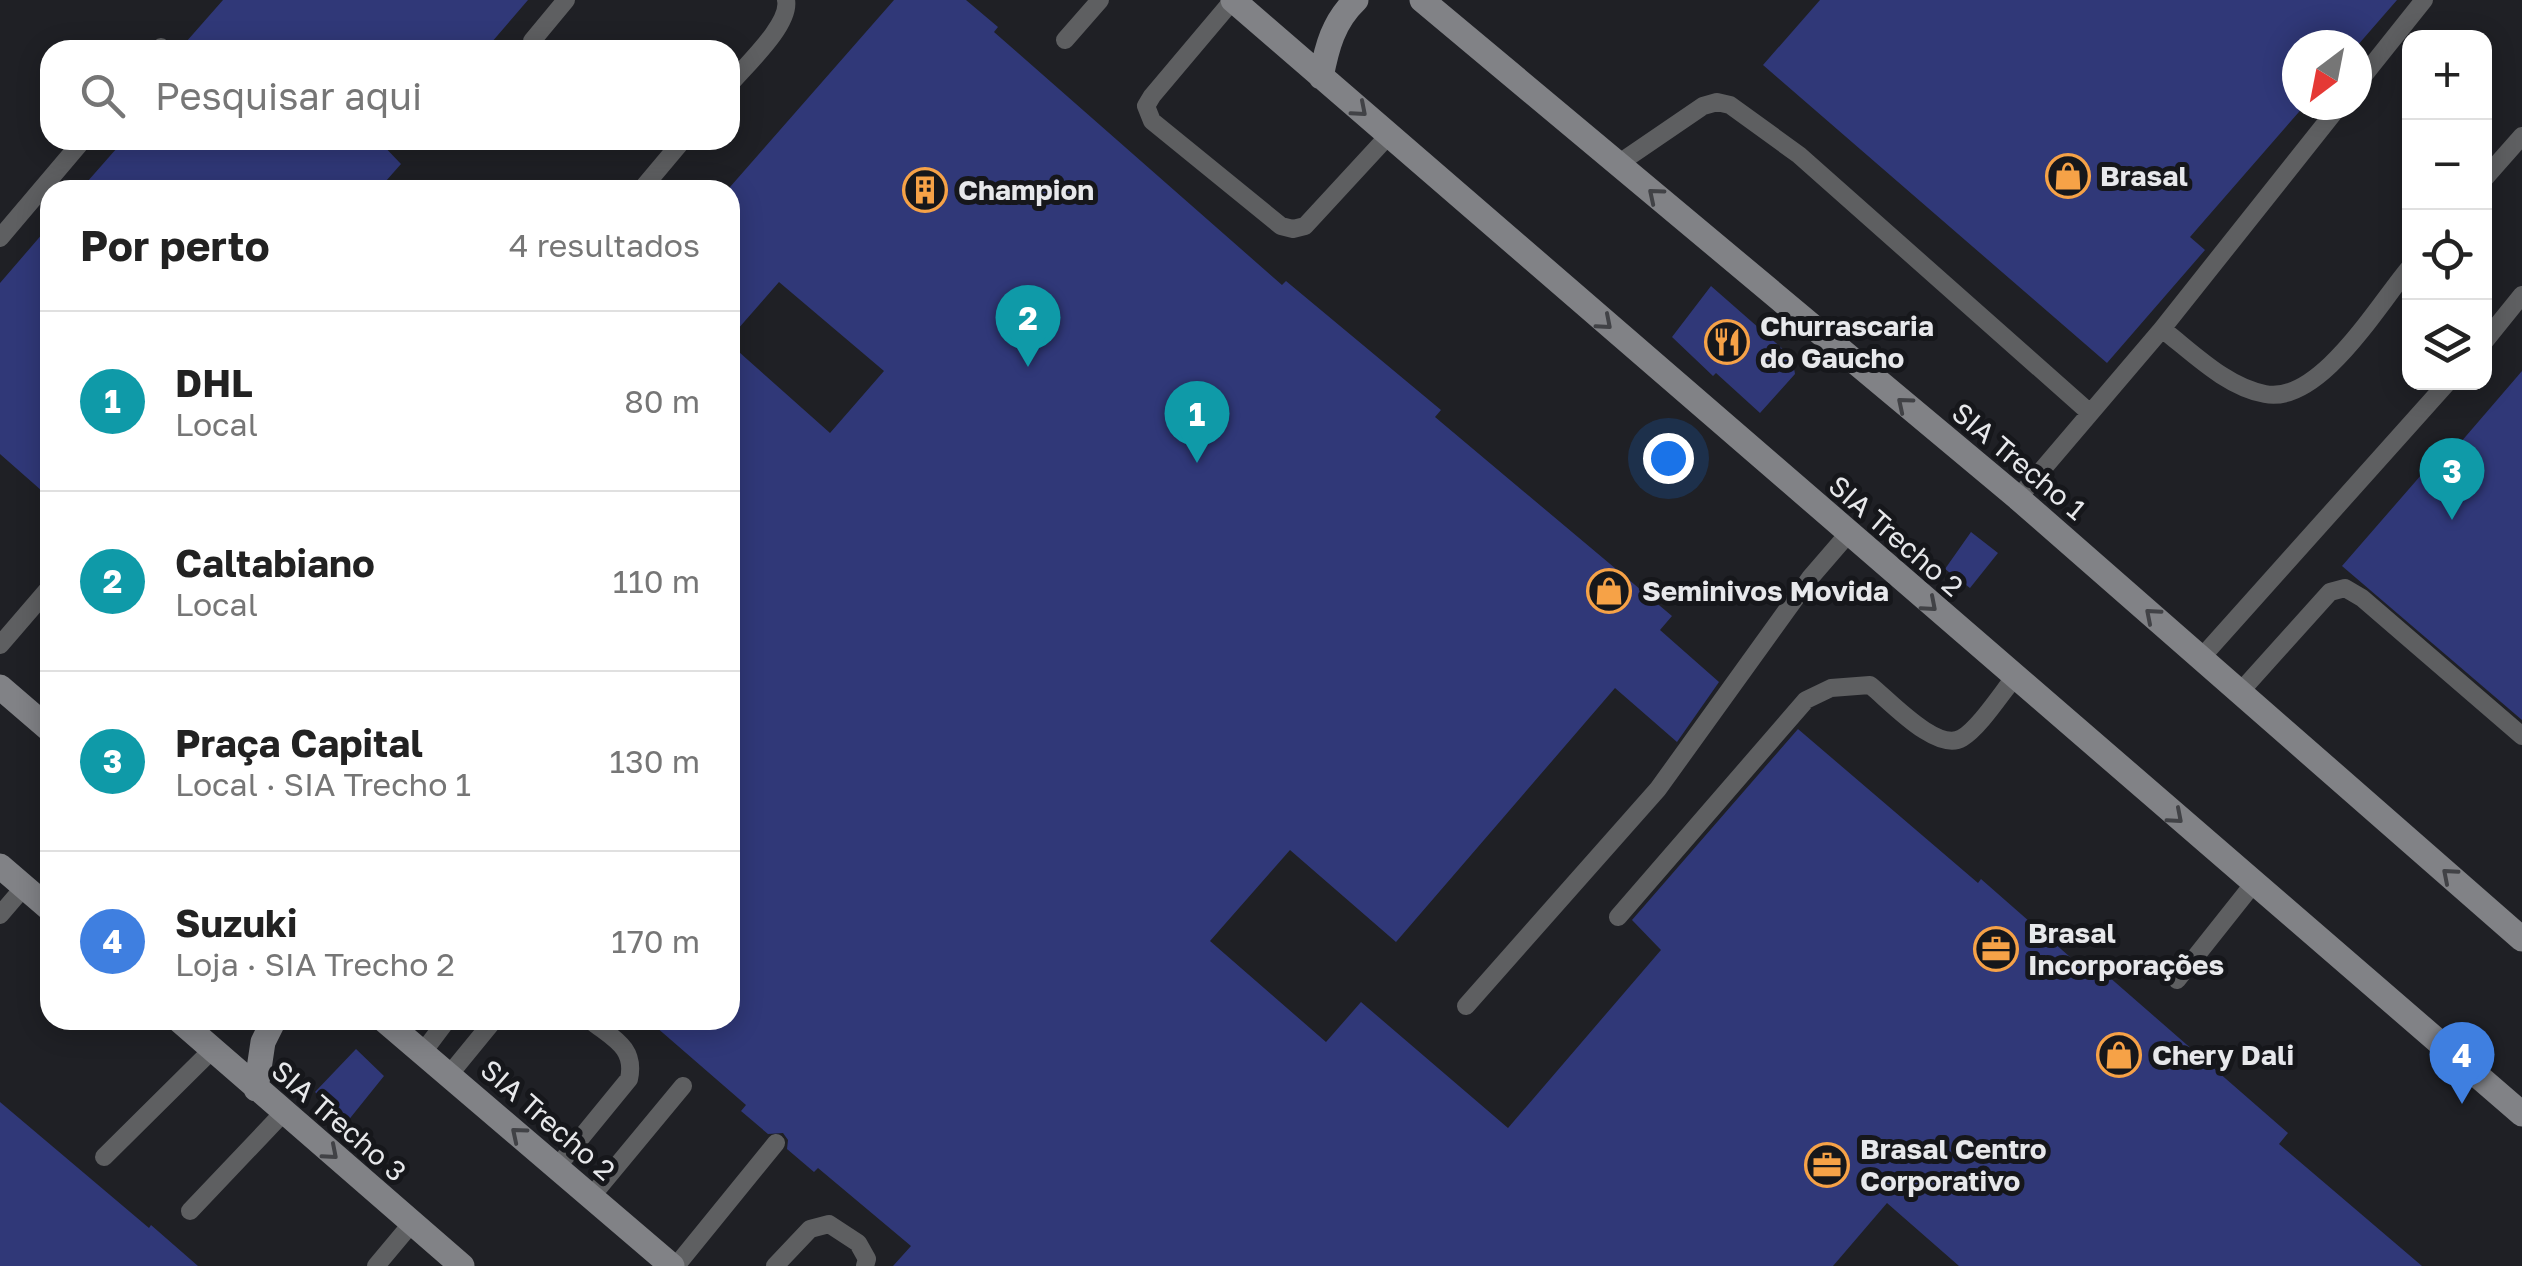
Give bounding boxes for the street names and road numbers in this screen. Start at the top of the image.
street label: SIA Trecho 1 [1946,395,2093,526]
street label: SIA Trecho 2 [1823,468,1970,603]
street label: SIA Trecho 2 [475,1052,622,1187]
street label: SIA Trecho 3 [266,1053,413,1188]

